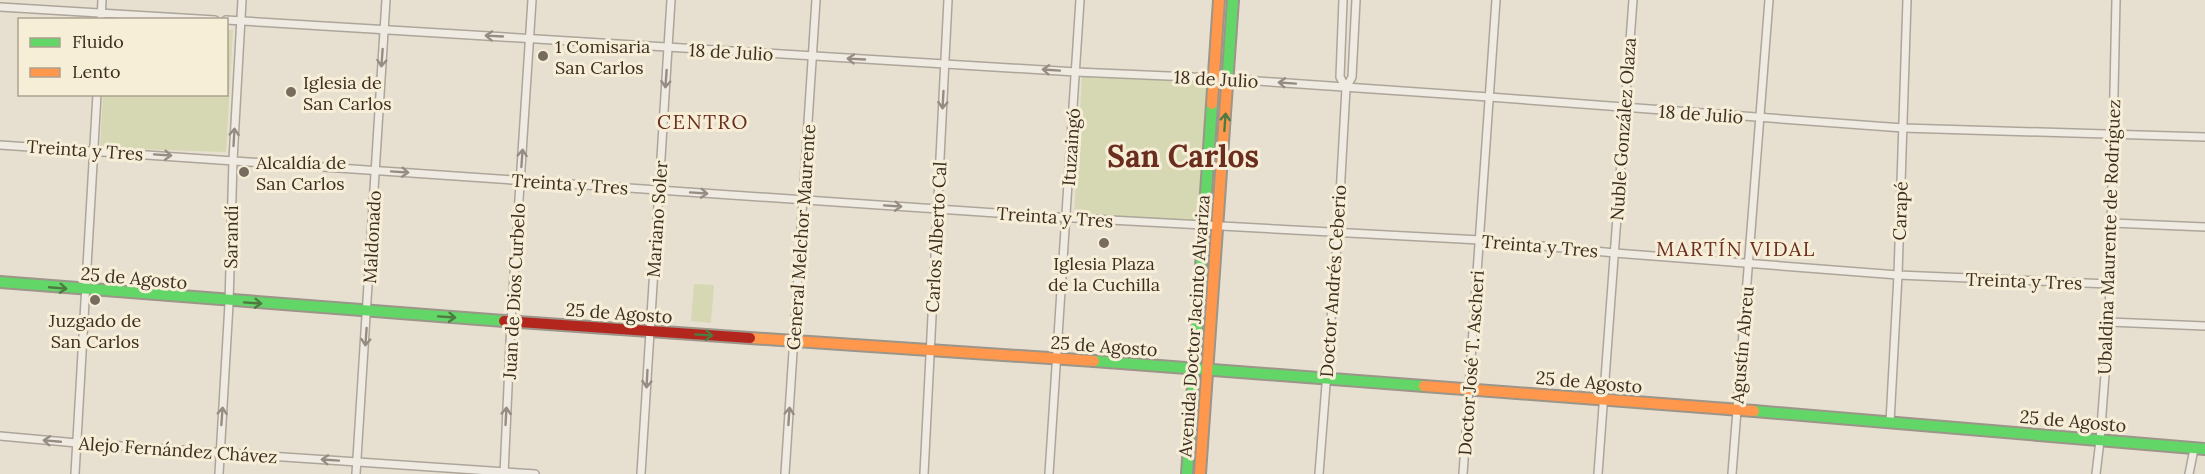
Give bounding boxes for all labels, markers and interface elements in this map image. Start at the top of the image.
legend [18,18,228,96]
text: Fluido [72,30,124,53]
one-way arrow [484,30,504,41]
place label: 1 Comisaria San Carlos [555,35,650,79]
street label: Nuble González Olaza [1605,37,1641,221]
street label: 18 de Julio [688,38,774,66]
one-way arrow [377,48,388,68]
marker: 1 Comisaria San Carlos [536,49,550,63]
one-way arrow [846,53,866,64]
text: Lento [72,60,120,83]
one-way arrow [1041,65,1061,76]
street label: 18 de Julio [1173,65,1259,93]
one-way arrow [660,69,671,89]
place label: Iglesia de San Carlos [303,71,392,115]
one-way arrow [1278,78,1298,89]
marker: Iglesia de San Carlos [284,85,298,99]
one-way arrow [938,90,949,110]
street label: Ubaldina Maurente de Rodríguez [2093,99,2125,375]
street label: 18 de Julio [1658,100,1744,128]
street label: Ituzaingó [1057,107,1085,187]
district label: CENTRO [657,109,749,134]
one-way arrow [1219,113,1230,133]
street label: General Melchor Maurente [782,123,820,351]
one-way arrow [229,127,240,147]
street label: Treinta y Tres [26,134,144,166]
district label: San Carlos [1107,137,1259,175]
one-way arrow [516,149,527,169]
one-way arrow [153,150,173,161]
place label: Alcaldía de San Carlos [255,151,346,195]
street label: Mariano Soler [641,159,673,278]
street label: Carlos Alberto Cal [921,161,951,313]
marker: Alcaldía de San Carlos [237,165,251,179]
one-way arrow [389,167,409,178]
street label: Treinta y Tres [511,168,629,200]
street label: Carapé [1887,181,1913,241]
street label: Doctor Andrés Ceberio [1315,184,1351,378]
one-way arrow [688,188,708,199]
street label: Maldonado [358,190,386,284]
street label: Avenida Doctor Jacinto Alvariza [1173,194,1215,459]
one-way arrow [883,201,903,212]
street label: Treinta y Tres [996,201,1114,233]
street label: Juan de Dios Curbelo [498,202,530,381]
street label: Sarandí [219,205,243,269]
street label: Treinta y Tres [1481,229,1599,263]
marker: Iglesia Plaza de la Cuchilla [1097,236,1111,250]
district label: MARTÍN VIDAL [1656,236,1816,261]
place label: Iglesia Plaza de la Cuchilla [1048,252,1160,296]
street label: 25 de Agosto [80,262,188,294]
street label: Treinta y Tres [1965,267,2083,295]
street label: Doctor José T. Ascheri [1453,270,1489,456]
one-way arrow [48,283,68,294]
street label: Agustín Abreu [1725,285,1759,406]
marker: Juzgado de San Carlos [88,293,102,307]
one-way arrow [242,298,262,309]
street label: 25 de Agosto [565,298,673,328]
place label: Juzgado de San Carlos [48,309,141,353]
one-way arrow [437,312,457,323]
one-way arrow [360,326,371,346]
one-way arrow [694,330,714,341]
street label: 25 de Agosto [1050,331,1158,361]
street label: 25 de Agosto [1535,366,1643,398]
one-way arrow [641,368,652,388]
street label: 25 de Agosto [2019,405,2127,437]
one-way arrow [217,406,228,426]
one-way arrow [501,406,512,426]
one-way arrow [783,406,794,426]
street label: Alejo Fernández Chávez [77,432,278,468]
one-way arrow [42,435,62,446]
one-way arrow [320,455,340,466]

